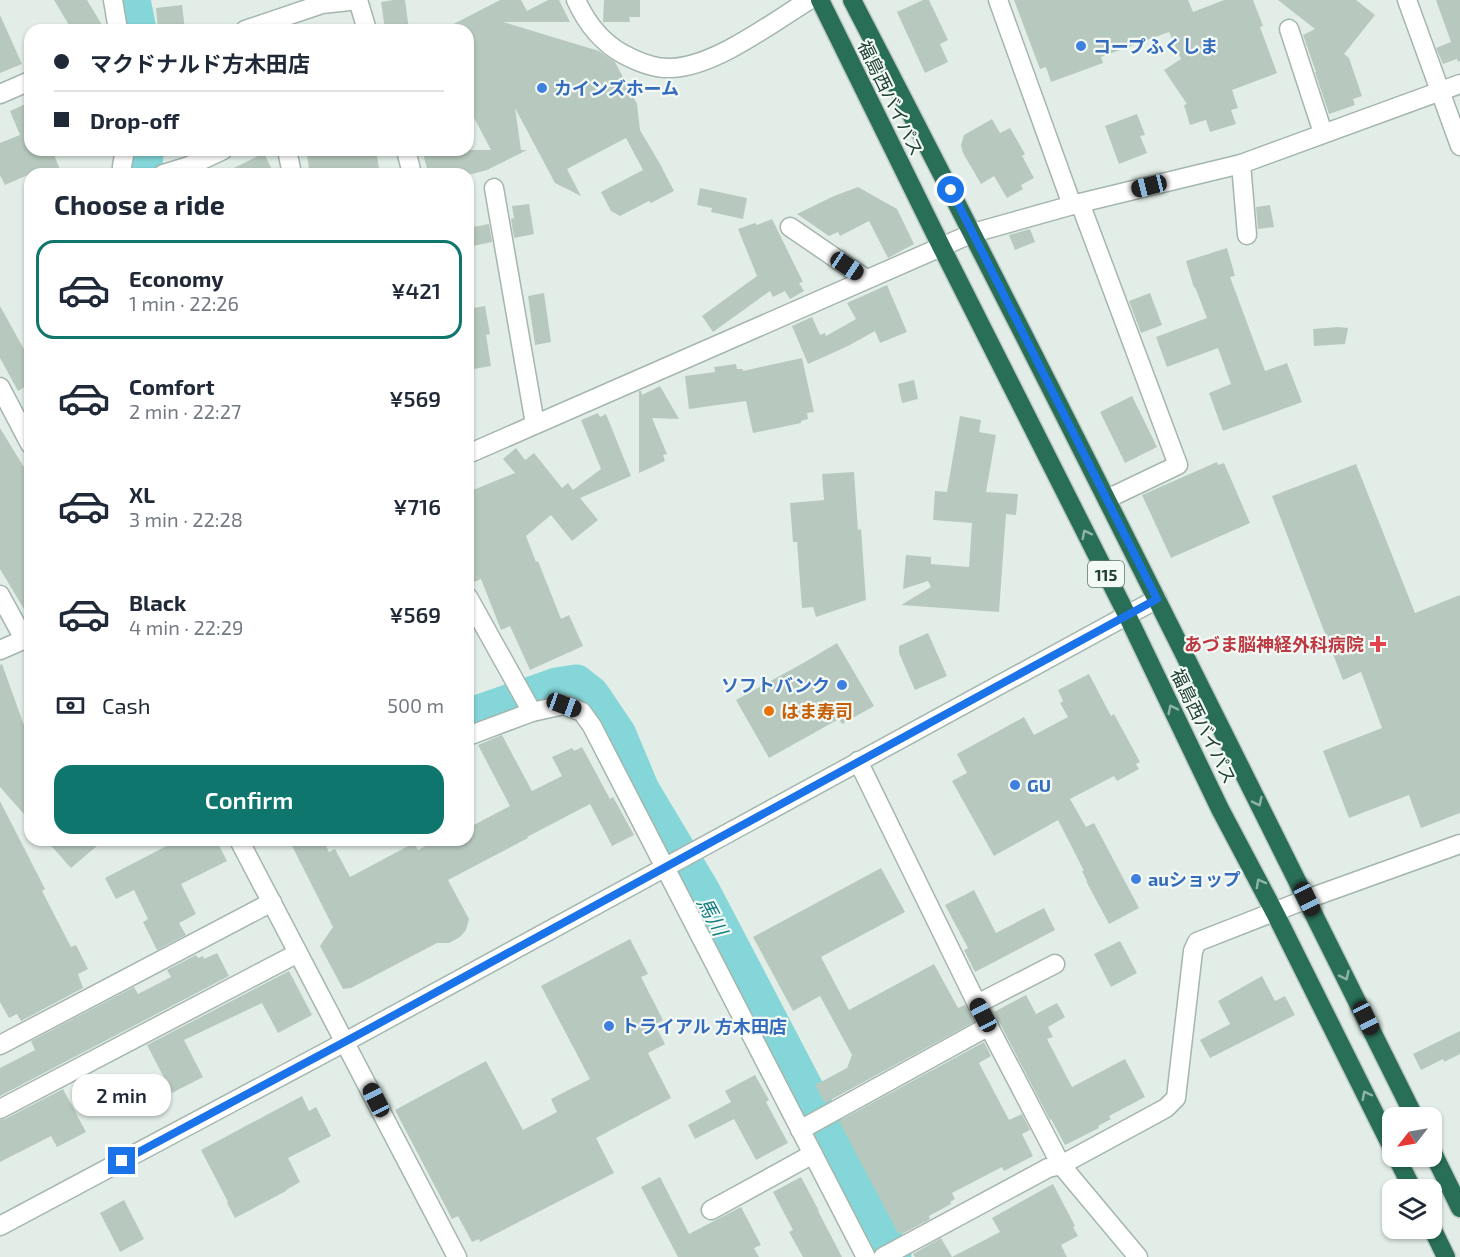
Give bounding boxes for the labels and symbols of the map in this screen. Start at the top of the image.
place label: コープふくしま [1093,35,1218,57]
street label: 福島西バイパス [854,37,928,159]
marker: コープふくしま [1074,39,1088,53]
place label: カインズホーム [554,77,679,99]
marker: カインズホーム [535,81,549,95]
car [1129,173,1169,199]
route start [937,176,964,203]
car [827,248,867,284]
one-way arrow [1082,530,1093,541]
road number: 115 [1088,561,1124,587]
place label: あづま脳神経外科病院 [1184,633,1364,655]
marker: あづま脳神経外科病院 [1369,635,1387,653]
street label: 福島西バイパス [1167,665,1241,787]
place label: ソフトバンク [721,674,830,696]
marker: ソフトバンク [835,678,849,692]
car [544,690,584,720]
place label: はま寿司 [781,700,853,722]
marker: はま寿司 [762,704,776,718]
one-way arrow [1168,705,1180,716]
place label: GU [1027,774,1051,796]
marker: GU [1008,778,1022,792]
one-way arrow [1251,795,1262,806]
place label: auショップ [1148,868,1241,890]
marker: auショップ [1129,872,1143,886]
one-way arrow [1255,879,1267,890]
car [1291,879,1323,919]
water label: 馬川 [693,893,734,941]
one-way arrow [1338,970,1349,981]
car [967,995,999,1035]
car [1350,998,1382,1038]
place label: トライアル 方木田店 [621,1015,787,1037]
marker: トライアル 方木田店 [602,1019,616,1033]
callout: 2 min [72,1074,172,1116]
car [360,1080,392,1120]
one-way arrow [1362,1091,1373,1102]
north arrow [1382,1107,1442,1167]
route end [108,1147,135,1174]

